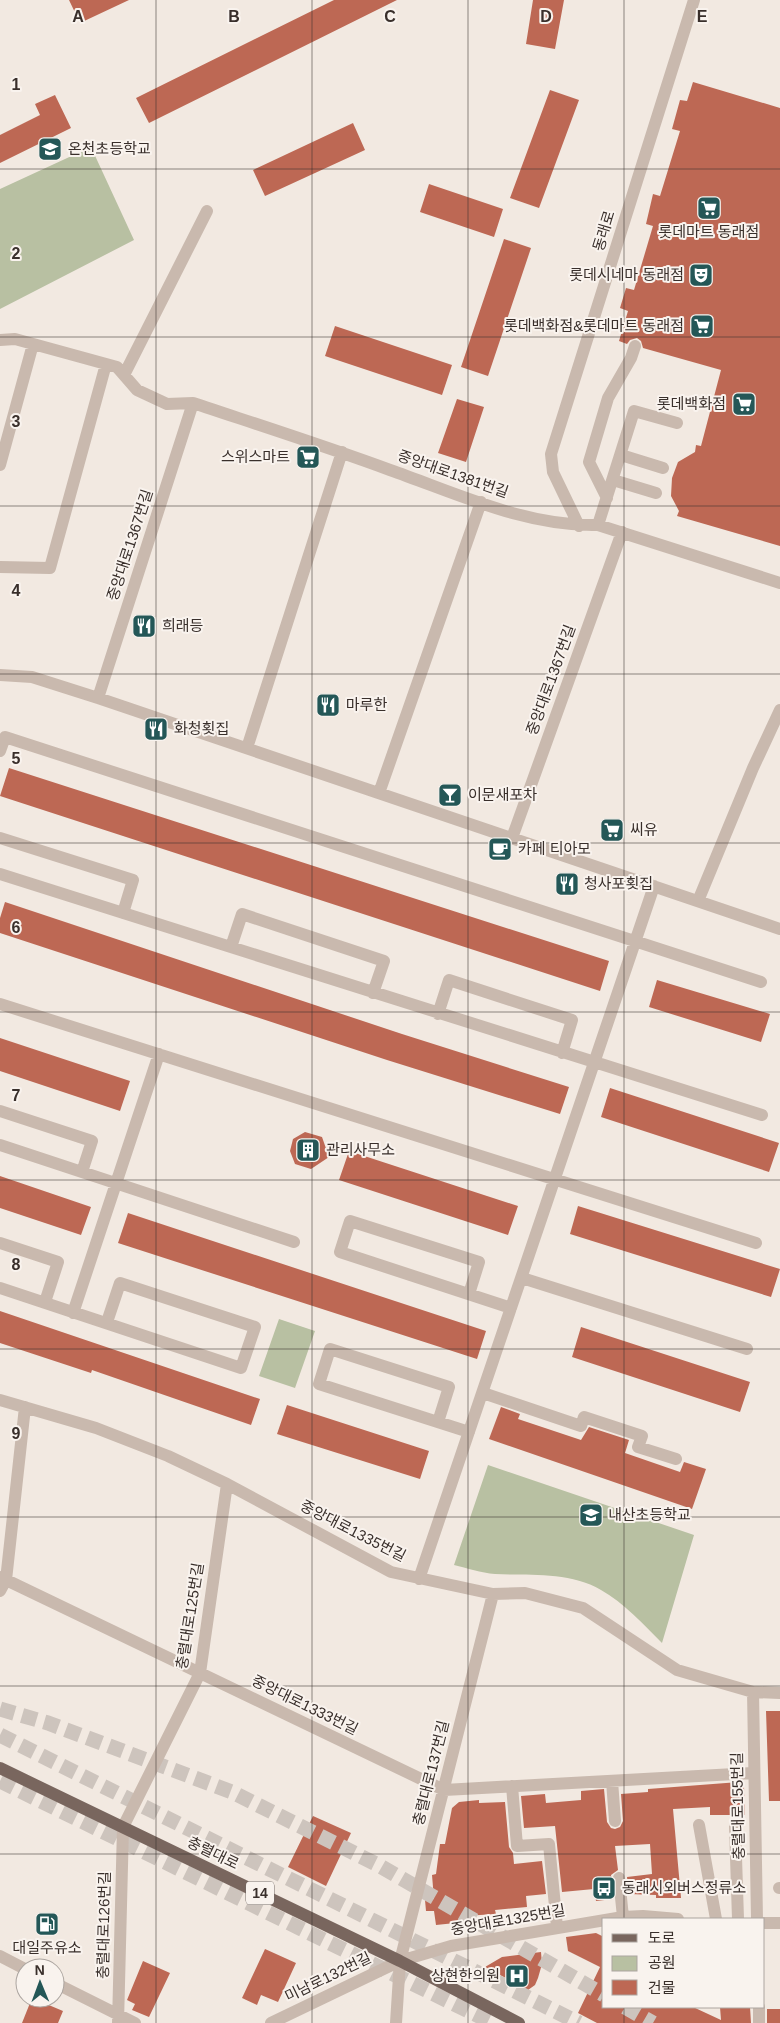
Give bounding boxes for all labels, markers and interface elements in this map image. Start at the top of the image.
text: A [72,8,84,25]
text: B [228,8,240,25]
text: C [384,8,396,25]
text: D [540,8,552,25]
text: E [697,8,708,25]
text: 1 [12,76,21,93]
school or university icon: 온천초등학교 [37,136,63,162]
place label: 온천초등학교 [68,140,151,157]
supermarket icon: 롯데마트 동래점 [696,195,722,221]
street label: 동래로 [589,209,618,253]
place label: 롯데마트 동래점 [659,223,759,240]
text: 2 [12,245,21,262]
theatre icon: 롯데시네마 동래점 [688,262,714,288]
place label: 롯데시네마 동래점 [569,266,684,283]
supermarket icon: 롯데백화점&롯데마트 동래점 [689,313,715,339]
place label: 롯데백화점&롯데마트 동래점 [504,317,684,334]
supermarket icon: 롯데백화점 [731,391,757,417]
place label: 롯데백화점 [657,395,726,412]
text: 3 [12,413,21,430]
supermarket icon: 스위스마트 [295,444,321,470]
street label: 중앙대로1381번길 [395,447,511,500]
place label: 스위스마트 [221,448,290,465]
street label: 중앙대로1367번길 [103,487,156,603]
text: 4 [12,582,21,599]
restaurant icon: 희래등 [131,613,157,639]
place label: 희래등 [162,617,204,634]
street label: 중앙대로1367번길 [523,622,578,737]
restaurant icon: 마루한 [315,692,341,718]
place label: 마루한 [346,696,388,713]
restaurant icon: 화청횟집 [143,716,169,742]
place label: 화청횟집 [174,720,229,737]
text: 5 [12,750,21,767]
bar icon: 이문새포차 [437,782,463,808]
place label: 이문새포차 [468,786,537,803]
supermarket icon: 씨유 [599,817,625,843]
place label: 씨유 [630,821,658,838]
cafe icon: 카페 티아모 [487,836,513,862]
place label: 카페 티아모 [518,840,591,857]
restaurant icon: 청사포횟집 [554,871,580,897]
place label: 청사포횟집 [584,875,653,892]
text: 6 [12,919,21,936]
text: 7 [12,1087,21,1104]
building icon: 관리사무소 [295,1137,321,1163]
place label: 관리사무소 [326,1141,395,1158]
text: 8 [12,1256,21,1273]
text: 9 [12,1425,21,1442]
street label: 중앙대로1335번길 [298,1497,409,1564]
school or university icon: 내산초등학교 [578,1502,604,1528]
place label: 내산초등학교 [608,1506,691,1523]
street label: 충렬대로125번길 [173,1561,206,1671]
street label: 중앙대로1333번길 [249,1671,361,1738]
street label: 충렬대로137번길 [409,1719,452,1827]
street label: 충렬대로155번길 [728,1752,747,1860]
street label: 충렬대로 [185,1833,242,1872]
street label: 충렬대로126번길 [94,1871,113,1979]
bus stop icon: 동래시외버스정류소 [591,1875,617,1901]
place label: 동래시외버스정류소 [622,1879,746,1896]
road number: 14 [246,1882,274,1905]
street label: 중앙대로1325번길 [449,1901,567,1938]
fuel station icon: 대일주유소 [34,1911,60,1937]
legend [602,1918,765,2008]
text: 도로 [648,1929,676,1946]
place label: 대일주유소 [12,1939,82,1956]
street label: 미남로132번길 [282,1948,374,2005]
text: 공원 [648,1954,676,1971]
north arrow [15,1958,65,2008]
text: N [35,1962,45,1978]
hospital icon: 상현한의원 [504,1963,530,1989]
place label: 상현한의원 [431,1967,500,1984]
text: 건물 [648,1979,676,1996]

